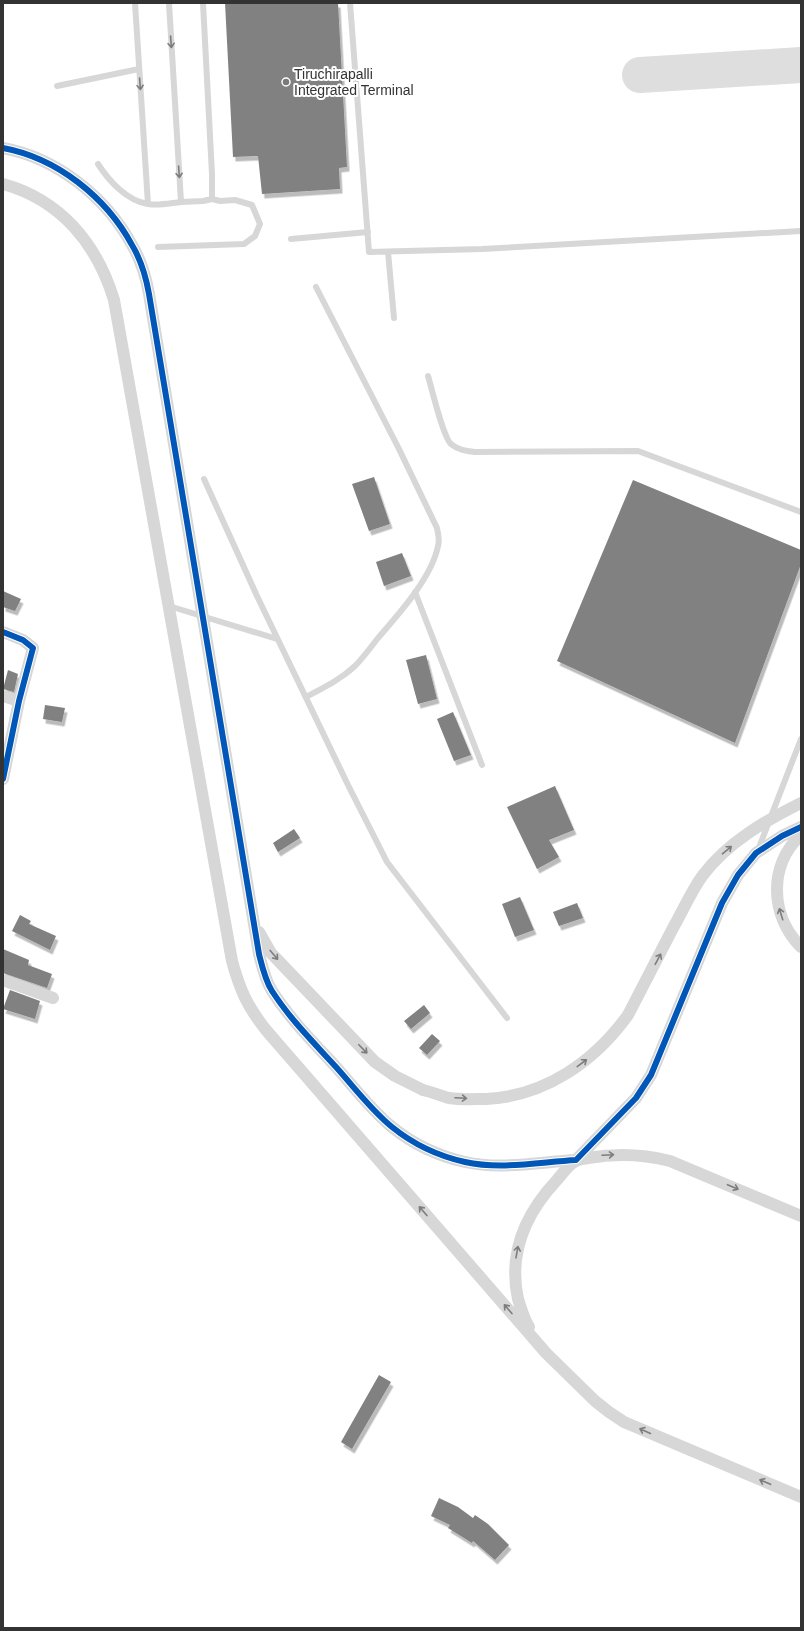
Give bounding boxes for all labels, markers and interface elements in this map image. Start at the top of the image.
one-way arrow [168,35,175,48]
place label: Tiruchirapalli Integrated Terminal [294,66,414,98]
one-way arrow [137,77,144,90]
marker: Tiruchirapalli Integrated Terminal [281,77,291,87]
one-way arrow [176,165,183,178]
one-way arrow [722,846,733,855]
one-way arrow [777,908,784,921]
one-way arrow [269,950,278,961]
one-way arrow [654,953,662,965]
one-way arrow [358,1044,368,1054]
one-way arrow [577,1059,588,1067]
one-way arrow [454,1095,467,1102]
one-way arrow [601,1152,614,1159]
one-way arrow [726,1184,738,1191]
one-way arrow [418,1206,427,1216]
one-way arrow [513,1246,521,1259]
one-way arrow [503,1304,513,1314]
one-way arrow [640,1427,652,1434]
one-way arrow [760,1478,772,1485]

